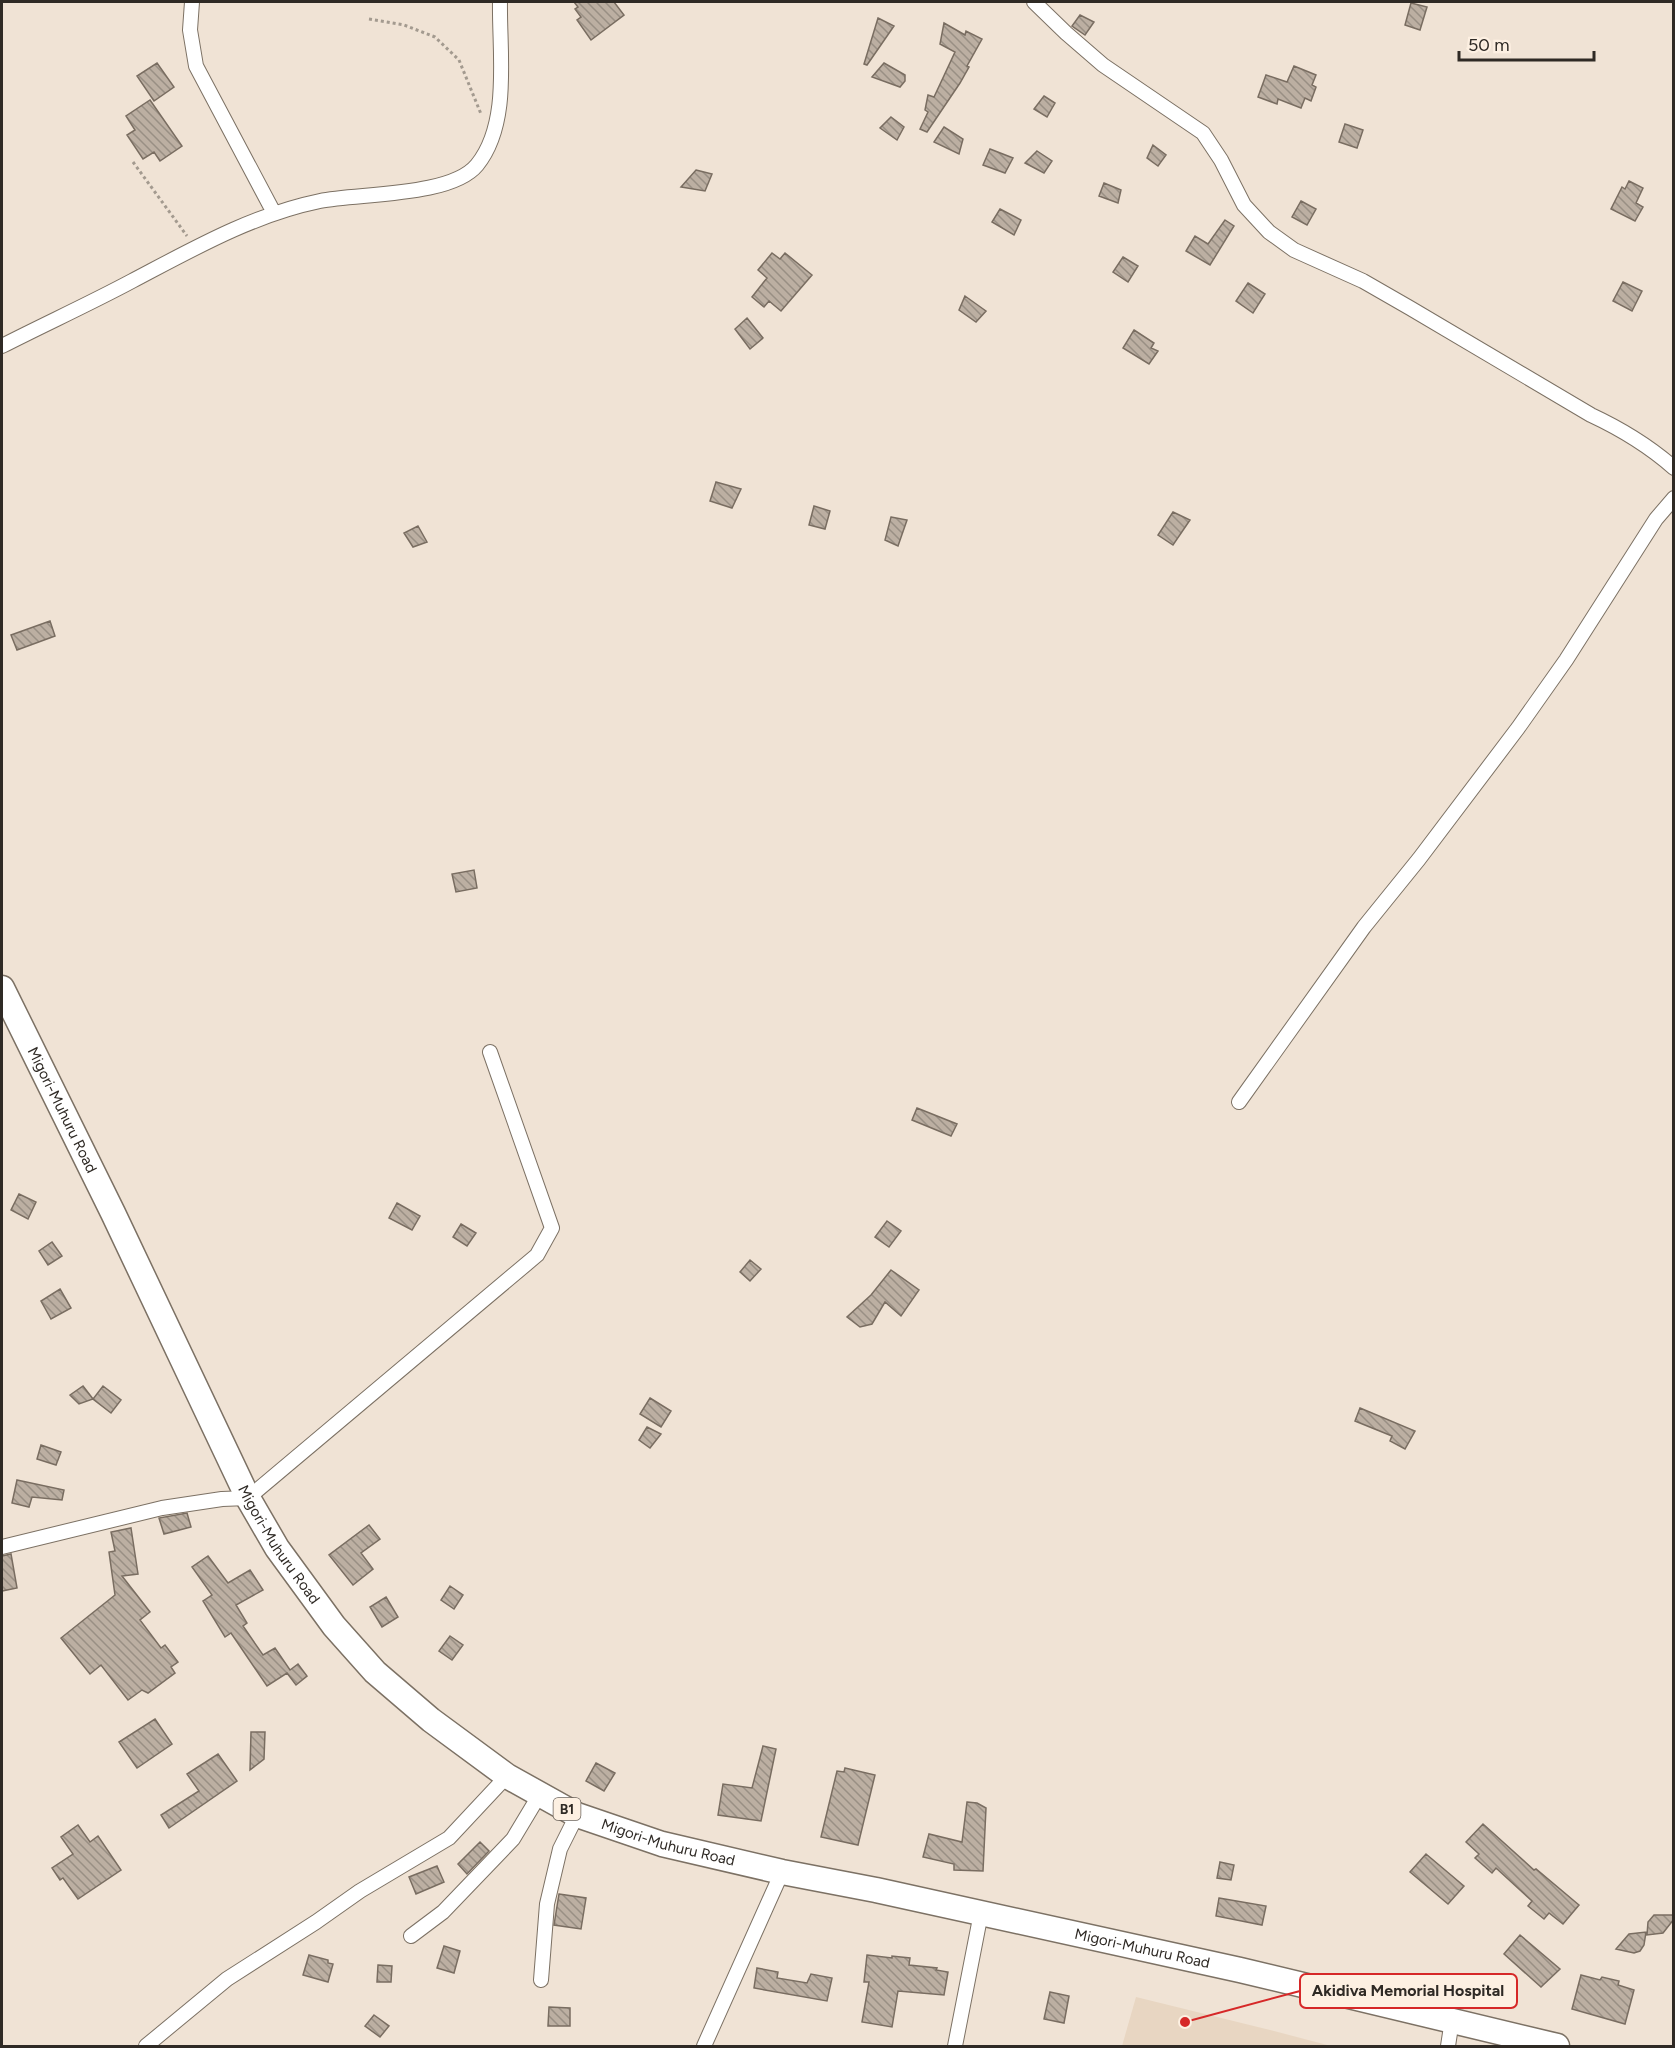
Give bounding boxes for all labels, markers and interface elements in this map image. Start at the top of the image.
scale bar [1459,24,1594,62]
text: 50 m [1468,34,1510,56]
street label: Migori-Muhuru Road [24,1044,101,1176]
street label: Migori-Muhuru Road [234,1482,324,1607]
road number: B1 [554,1798,580,1820]
street label: Migori-Muhuru Road [599,1815,737,1870]
street label: Migori-Muhuru Road [1073,1925,1212,1972]
callout: Akidiva Memorial Hospital [1300,1974,1517,2008]
text: Akidiva Memorial Hospital [1312,1981,1504,2000]

